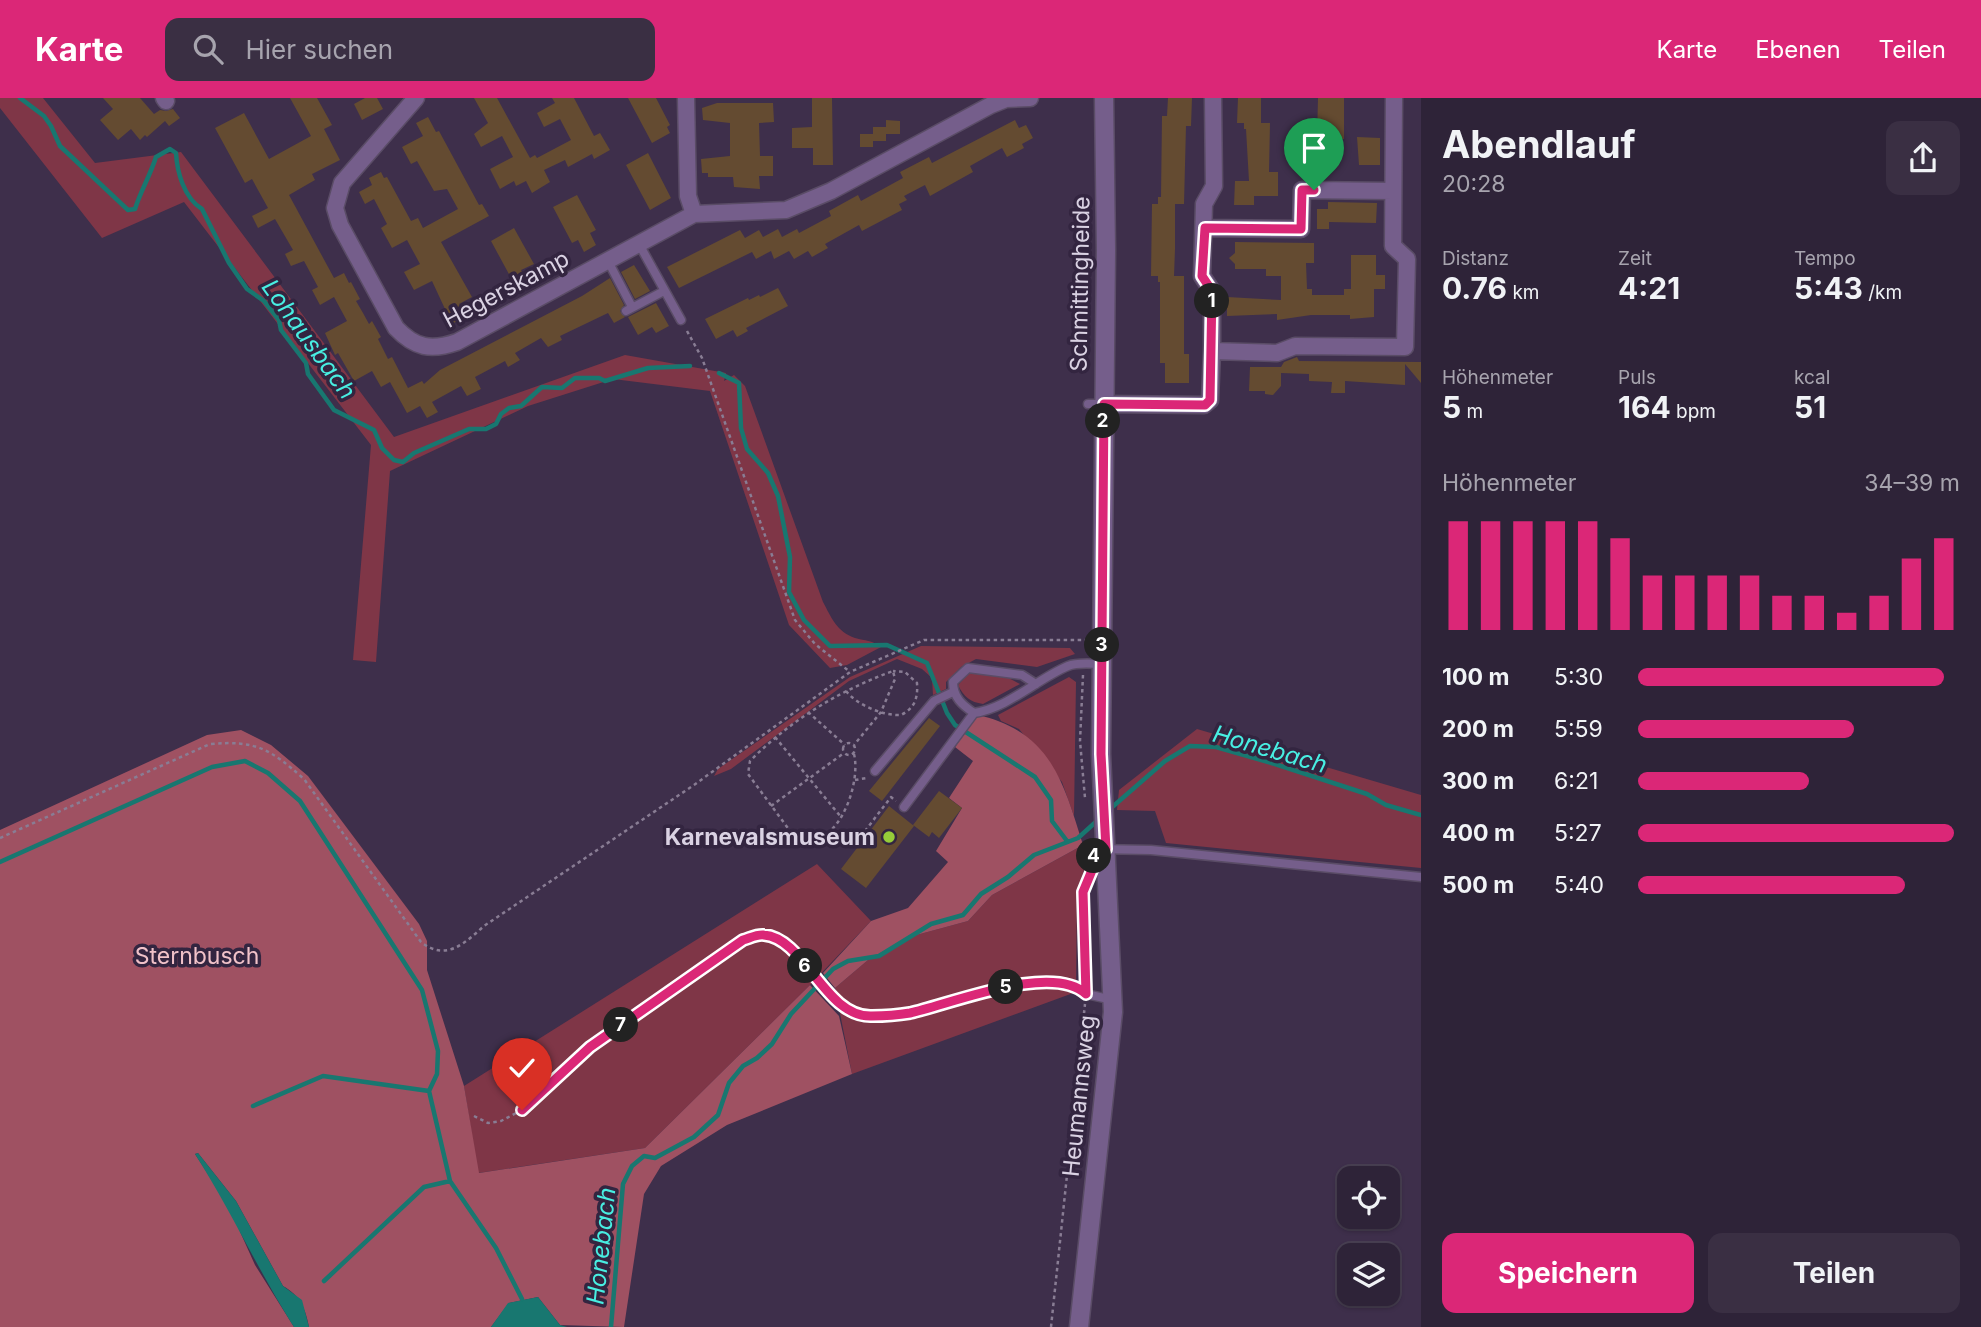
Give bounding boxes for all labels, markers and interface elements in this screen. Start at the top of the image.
search box [165,18,655,81]
text: Karte [35,29,123,69]
icon: search [189,30,227,68]
text: Hier suchen [245,34,393,65]
text: Karte [1657,35,1717,64]
text: Ebenen [1755,35,1841,64]
text: Teilen [1879,35,1946,64]
pin [1284,118,1344,190]
text: Abendlauf [1442,121,1636,167]
button: share [1886,121,1960,195]
icon: arrive [1295,129,1333,167]
text: 20:28 [1442,170,1505,198]
street label: Schmittingheide [1064,196,1096,372]
street label: Hegerskamp [438,244,574,334]
text: Distanz [1442,247,1509,270]
text: Zeit [1618,247,1652,270]
text: Tempo [1794,247,1856,270]
text: 0.76 [1442,270,1507,306]
text: 4:21 [1618,270,1680,306]
text: 5:43 [1794,270,1863,306]
water label: Lohausbach [256,273,362,405]
text: km [1507,281,1540,304]
text: /km [1863,281,1902,304]
pin: 1 [1194,284,1230,318]
text: 1 [1207,289,1216,312]
text: Höhenmeter [1442,366,1553,389]
text: Puls [1618,366,1656,389]
text: kcal [1794,366,1830,389]
text: 5 [1442,389,1461,425]
text: 164 [1618,389,1671,425]
text: 51 [1794,389,1826,425]
text: m [1461,400,1483,423]
text: bpm [1671,400,1716,423]
pin: 2 [1086,404,1120,438]
text: 2 [1097,409,1108,432]
text: Höhenmeter [1442,469,1576,497]
text: 34–39 m [1864,469,1960,497]
pin: 3 [1084,628,1120,662]
text: 3 [1095,633,1108,656]
text: 100 m [1442,663,1509,691]
text: 5:30 [1554,663,1603,691]
text: 200 m [1442,715,1514,743]
text: 5:59 [1554,715,1603,743]
water label: Honebach [1209,719,1331,779]
text: 300 m [1442,767,1514,795]
text: 6:21 [1554,767,1598,795]
text: 400 m [1442,819,1515,847]
text: 5:27 [1554,819,1602,847]
place label: Karnevalsmuseum [665,823,875,851]
marker: Karnevalsmuseum [881,829,897,845]
pin: 4 [1076,838,1112,874]
text: 4 [1087,844,1100,867]
text: 500 m [1442,871,1514,899]
text: 5:40 [1554,871,1604,899]
park label: Sternbusch [135,942,259,970]
pin: 6 [788,948,822,984]
text: 6 [798,954,811,977]
pin: 5 [988,970,1024,1004]
text: 5 [999,975,1012,998]
pin: 7 [604,1007,638,1042]
text: 7 [615,1013,626,1036]
street label: Heumannsweg [1057,1014,1101,1178]
pin [492,1038,552,1110]
icon: check [503,1049,541,1087]
map controls [1337,1166,1400,1306]
button: locate [1337,1166,1400,1229]
water label: Honebach [580,1186,622,1306]
button: Speichern [1442,1233,1694,1313]
button: Teilen [1708,1233,1960,1313]
button: layers [1337,1243,1400,1306]

